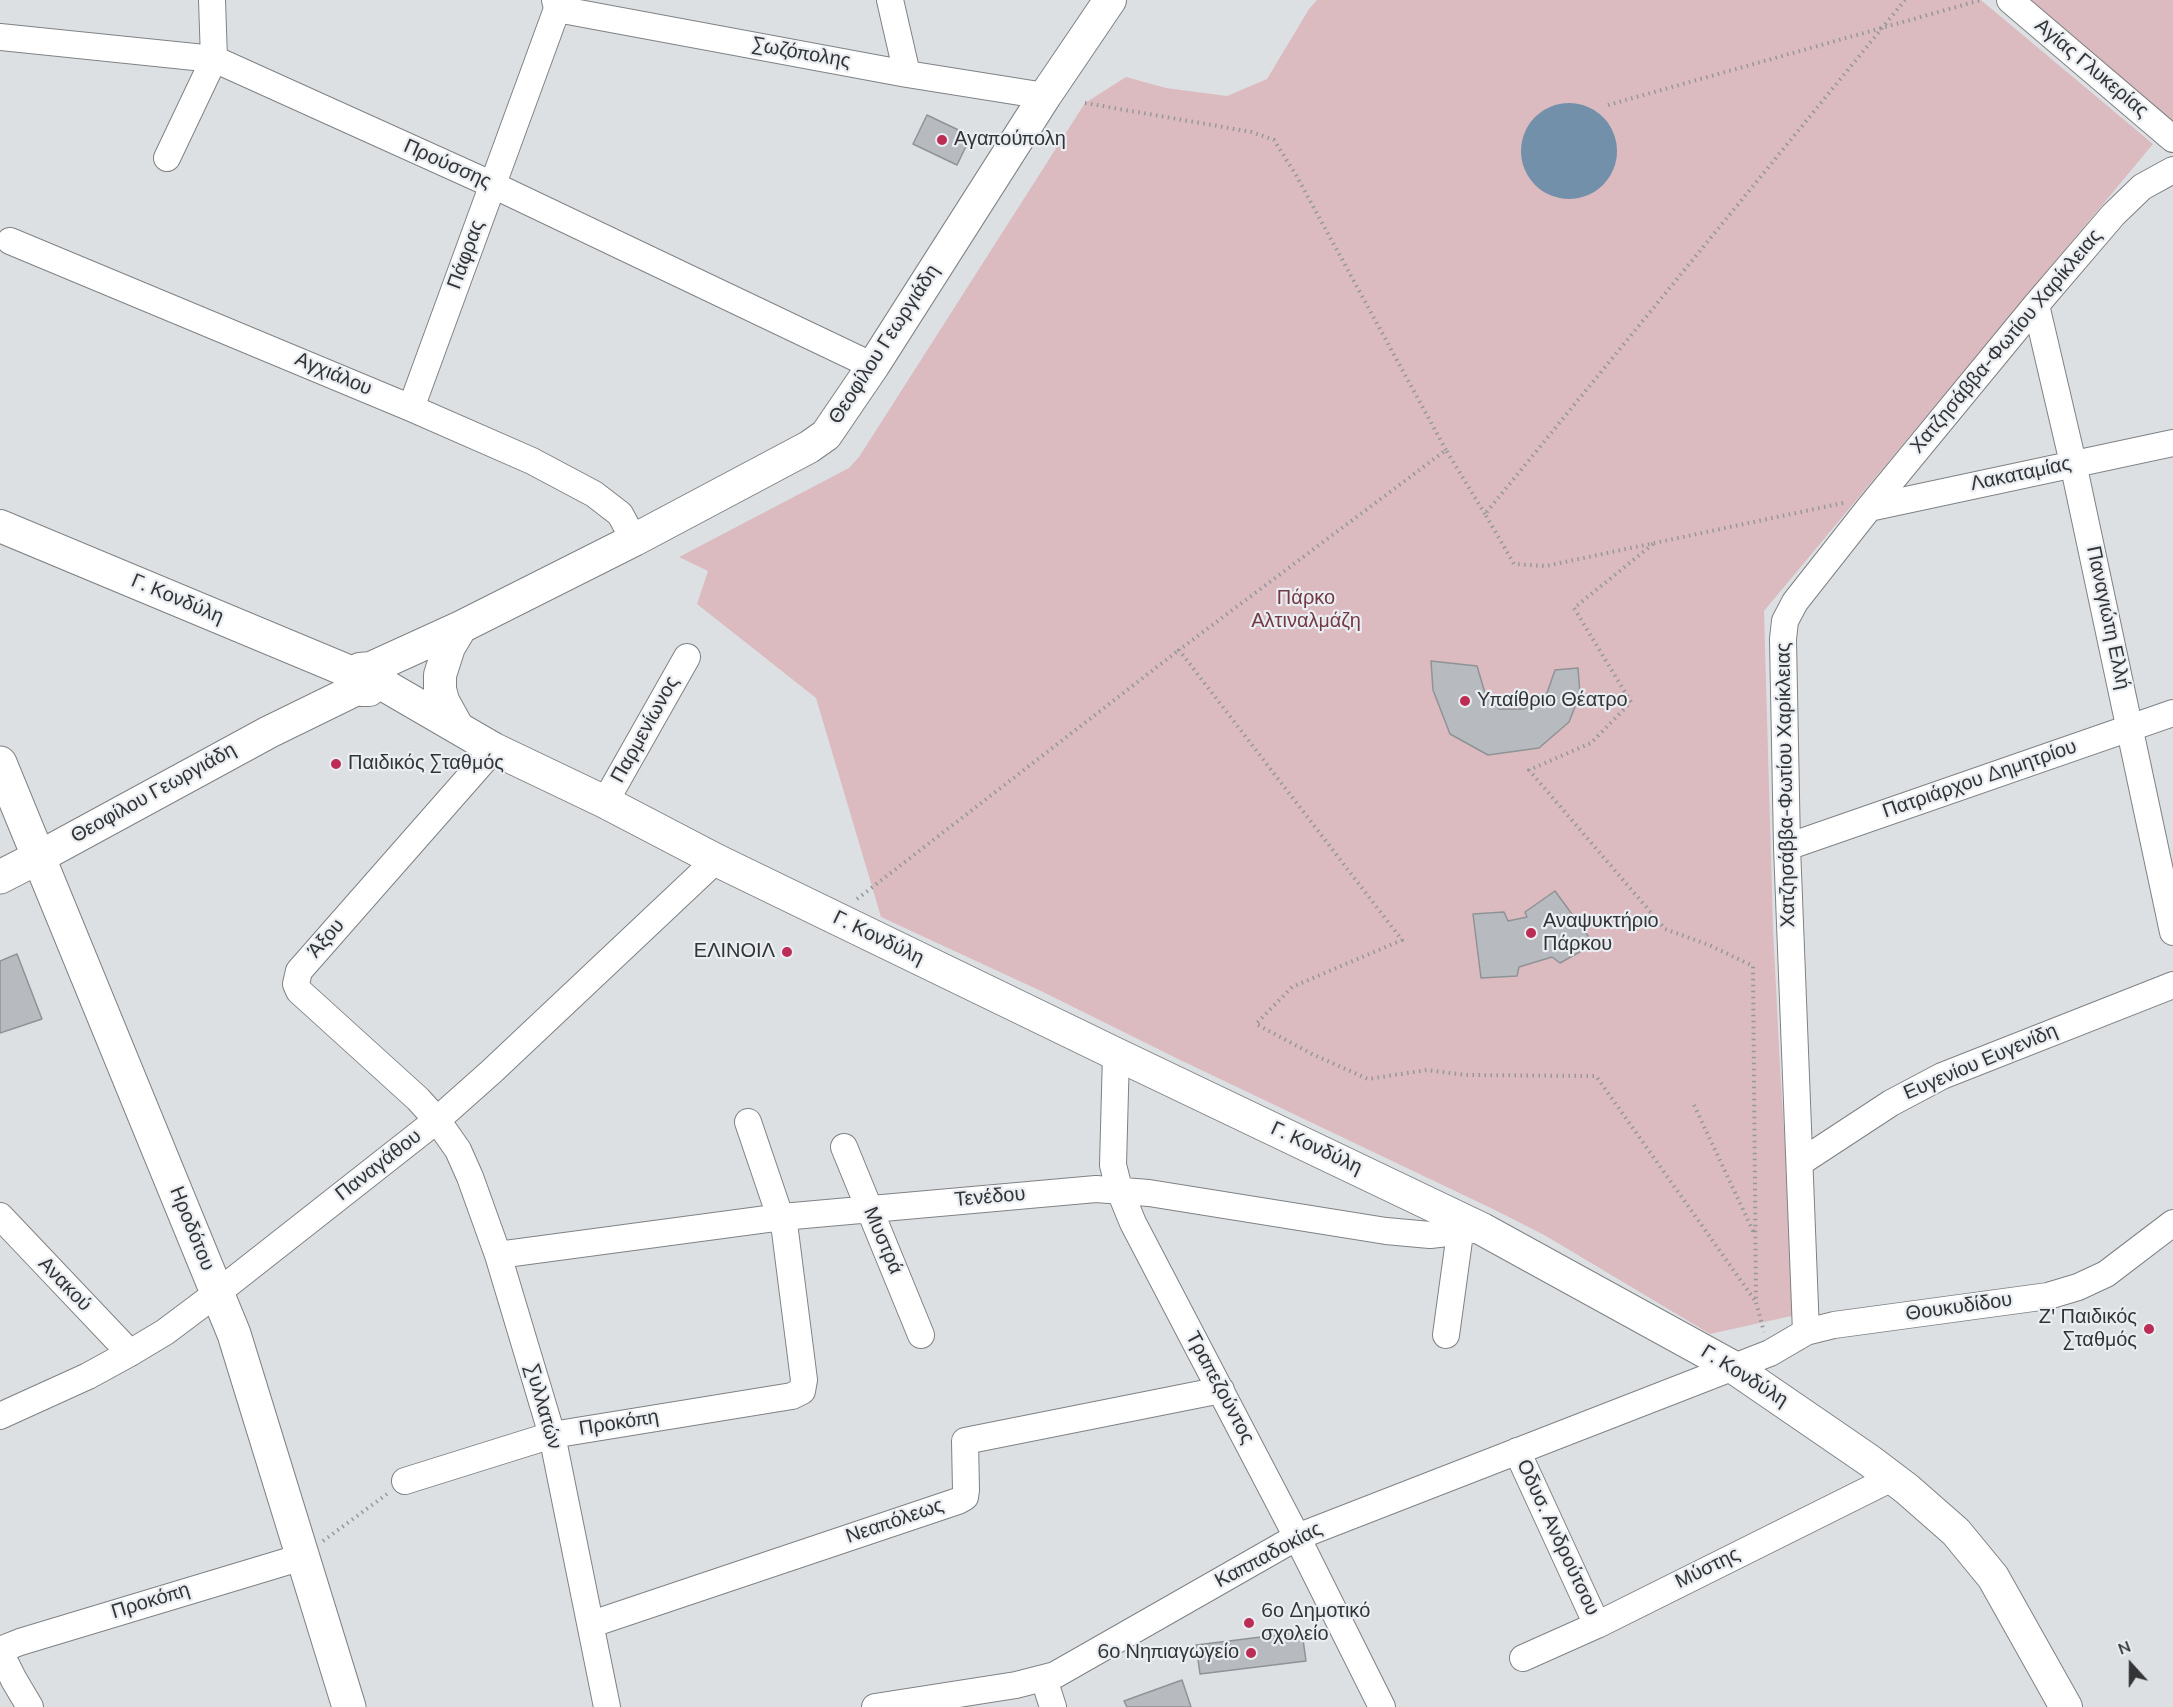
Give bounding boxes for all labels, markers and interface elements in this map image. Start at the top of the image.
street label: Αγίας Γλυκερίας [2029,14,2153,124]
street label: Σωζόπολης [750,34,852,74]
place label: Αγαπούπολη [954,128,1066,152]
marker: Αγαπούπολη [935,133,949,147]
street label: Προύσσης [399,135,495,195]
street label: Πάφρας [443,217,491,293]
street label: Χατζησάββα-Φωτίου Χαρίκλειας [1906,225,2108,459]
street label: Θεοφίλου Γεωργιάδη [825,261,945,429]
street label: Αγχιάλου [291,348,375,402]
street label: Λακαταμίας [1968,453,2074,497]
street label: Παναγιώτη Ελλή [2080,544,2134,692]
street label: Γ. Κονδύλη [127,570,227,630]
park label: Πάρκο Αλτιναλμάζη [1251,587,1361,634]
street label: Χατζησάββα-Φωτίου Χαρίκλειας [1773,642,1801,928]
street label: Παρμενίωνος [607,672,685,788]
place label: Υπαίθριο Θέατρο [1477,689,1628,713]
marker: Υπαίθριο Θέατρο [1458,694,1472,708]
street label: Πατριάρχου Δημητρίου [1880,736,2080,824]
street label: Θεοφίλου Γεωργιάδη [67,739,241,849]
place label: Παιδικός Σταθμός [348,752,504,776]
marker: Παιδικός Σταθμός [329,757,343,771]
street label: Γ. Κονδύλη [829,907,927,971]
place label: Αναψυκτήριο Πάρκου [1543,910,1659,957]
street label: Άξου [304,915,350,963]
marker: Αναψυκτήριο Πάρκου [1524,926,1538,940]
place label: ΕΛΙΝΟΙΛ [694,940,775,964]
marker: ΕΛΙΝΟΙΛ [780,945,794,959]
street label: Ευγενίου Ευγενίδη [1900,1020,2062,1106]
street label: Γ. Κονδύλη [1266,1117,1366,1181]
street label: Παναγάθου [331,1125,427,1207]
street label: Ηροδότου [163,1183,219,1275]
street label: Τενέδου [954,1183,1026,1213]
street label: Μυστρά [857,1204,907,1278]
street label: Ανακού [32,1253,96,1317]
street label: Θουκυδίδου [1904,1289,2014,1327]
place label: Ζ' Παιδικός Σταθμός [2039,1306,2137,1353]
marker: Ζ' Παιδικός Σταθμός [2142,1322,2156,1336]
street label: Τραπεζούντος [1179,1328,1259,1448]
street label: Γ. Κονδύλη [1696,1341,1792,1413]
street label: Συλλατών [518,1362,566,1452]
street label: Προκόπη [577,1406,661,1442]
street label: Οδυσ. Ανδρούτσου [1510,1456,1604,1620]
street label: Νεαπόλεως [843,1494,947,1550]
street label: Καππαδοκίας [1211,1518,1327,1594]
street label: Μύστης [1672,1543,1744,1595]
street label: Προκόπη [109,1579,193,1625]
place label: 6ο Δημοτικό σχολείο [1261,1600,1370,1647]
marker: 6ο Δημοτικό σχολείο [1242,1616,1256,1630]
north arrow [2101,1635,2161,1695]
text: N [2115,1636,2134,1661]
place label: 6ο Νηπιαγωγείο [1097,1641,1239,1665]
marker: 6ο Νηπιαγωγείο [1244,1646,1258,1660]

